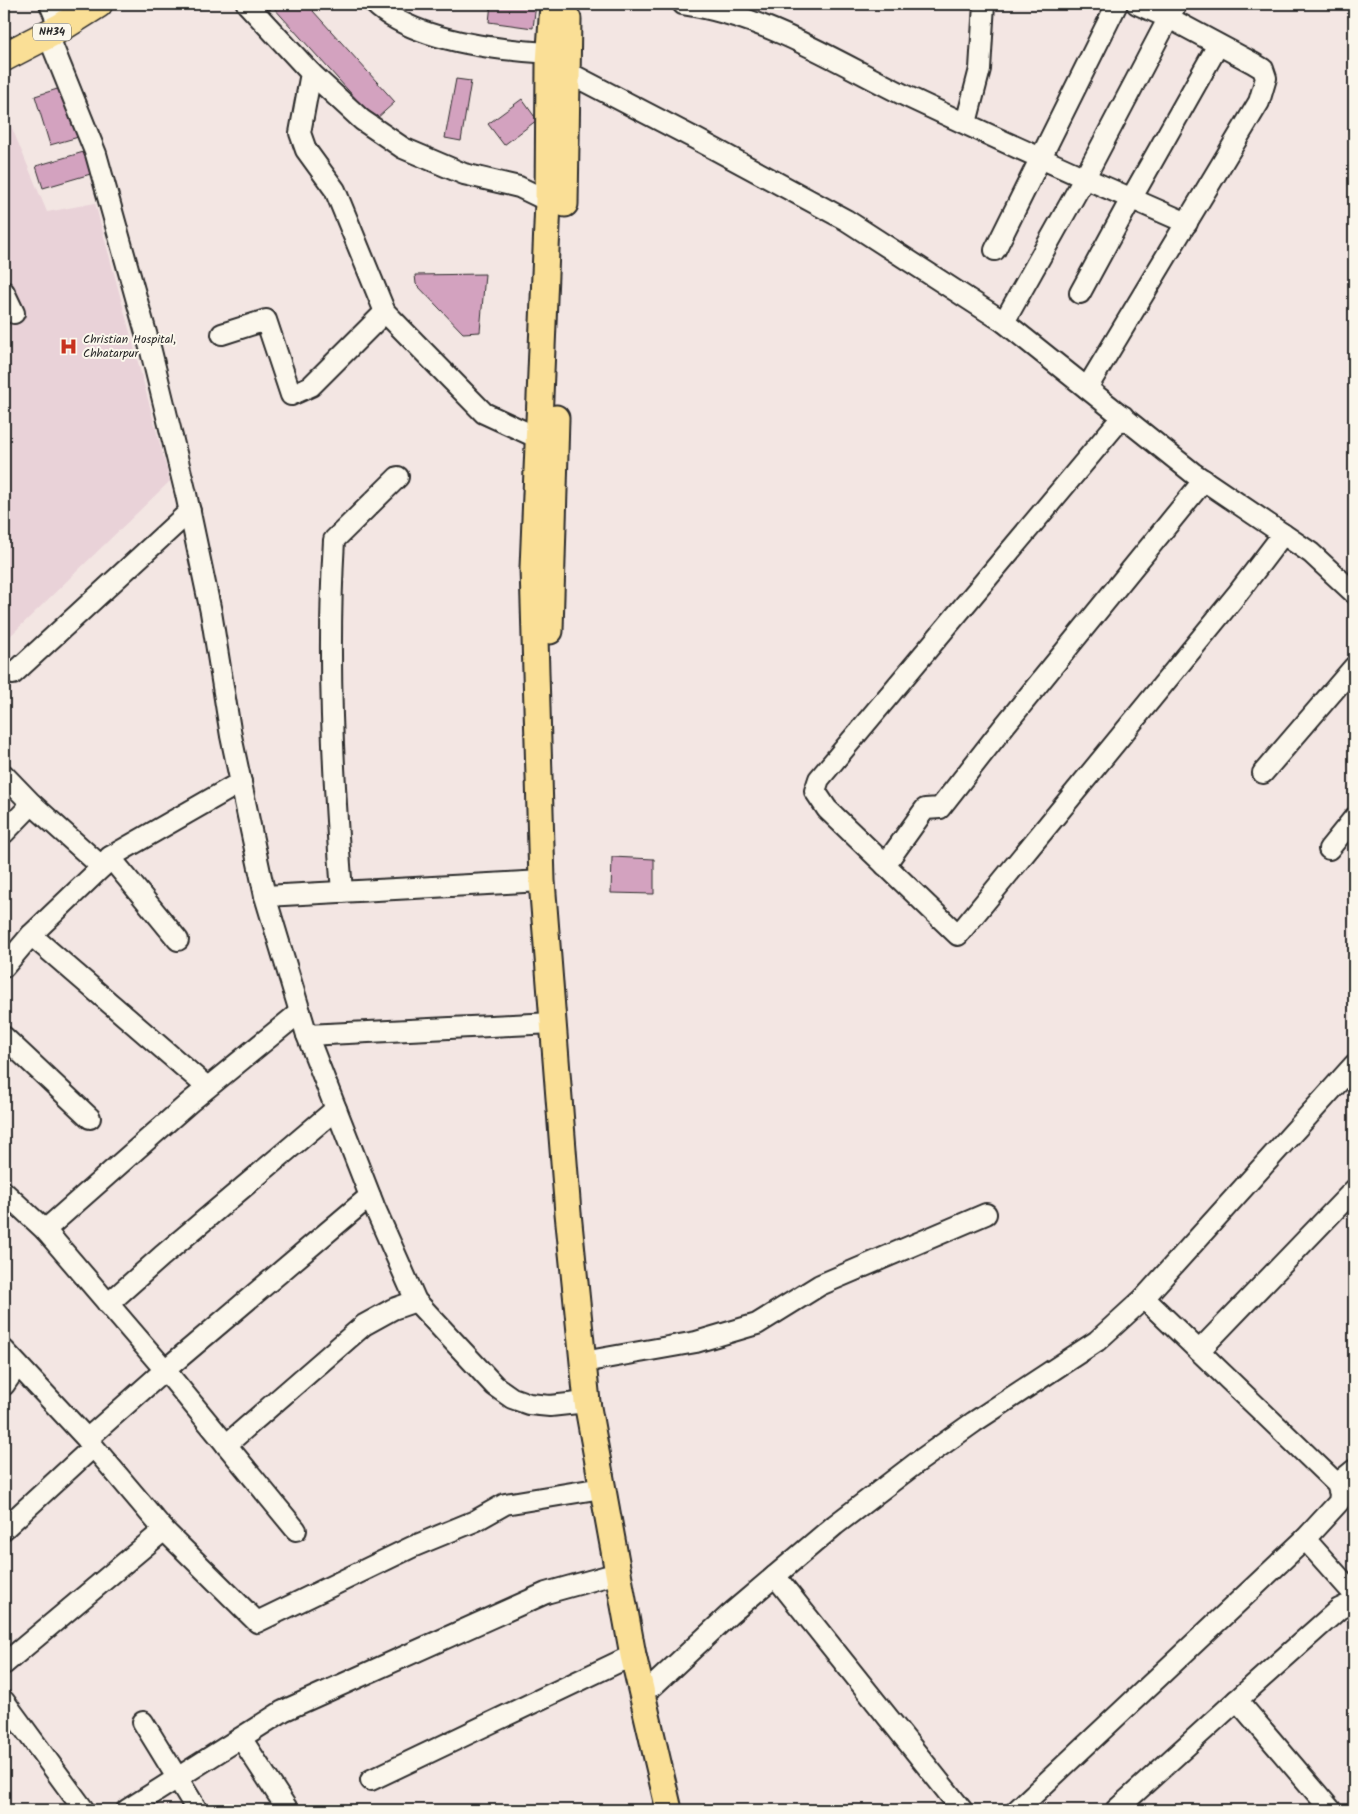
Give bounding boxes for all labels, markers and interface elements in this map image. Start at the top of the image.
road number: NH34 [33,24,71,41]
place label: Christian Hospital, Chhatarpur [83,330,176,363]
hospital icon: Christian Hospital, Chhatarpur [59,336,79,356]

